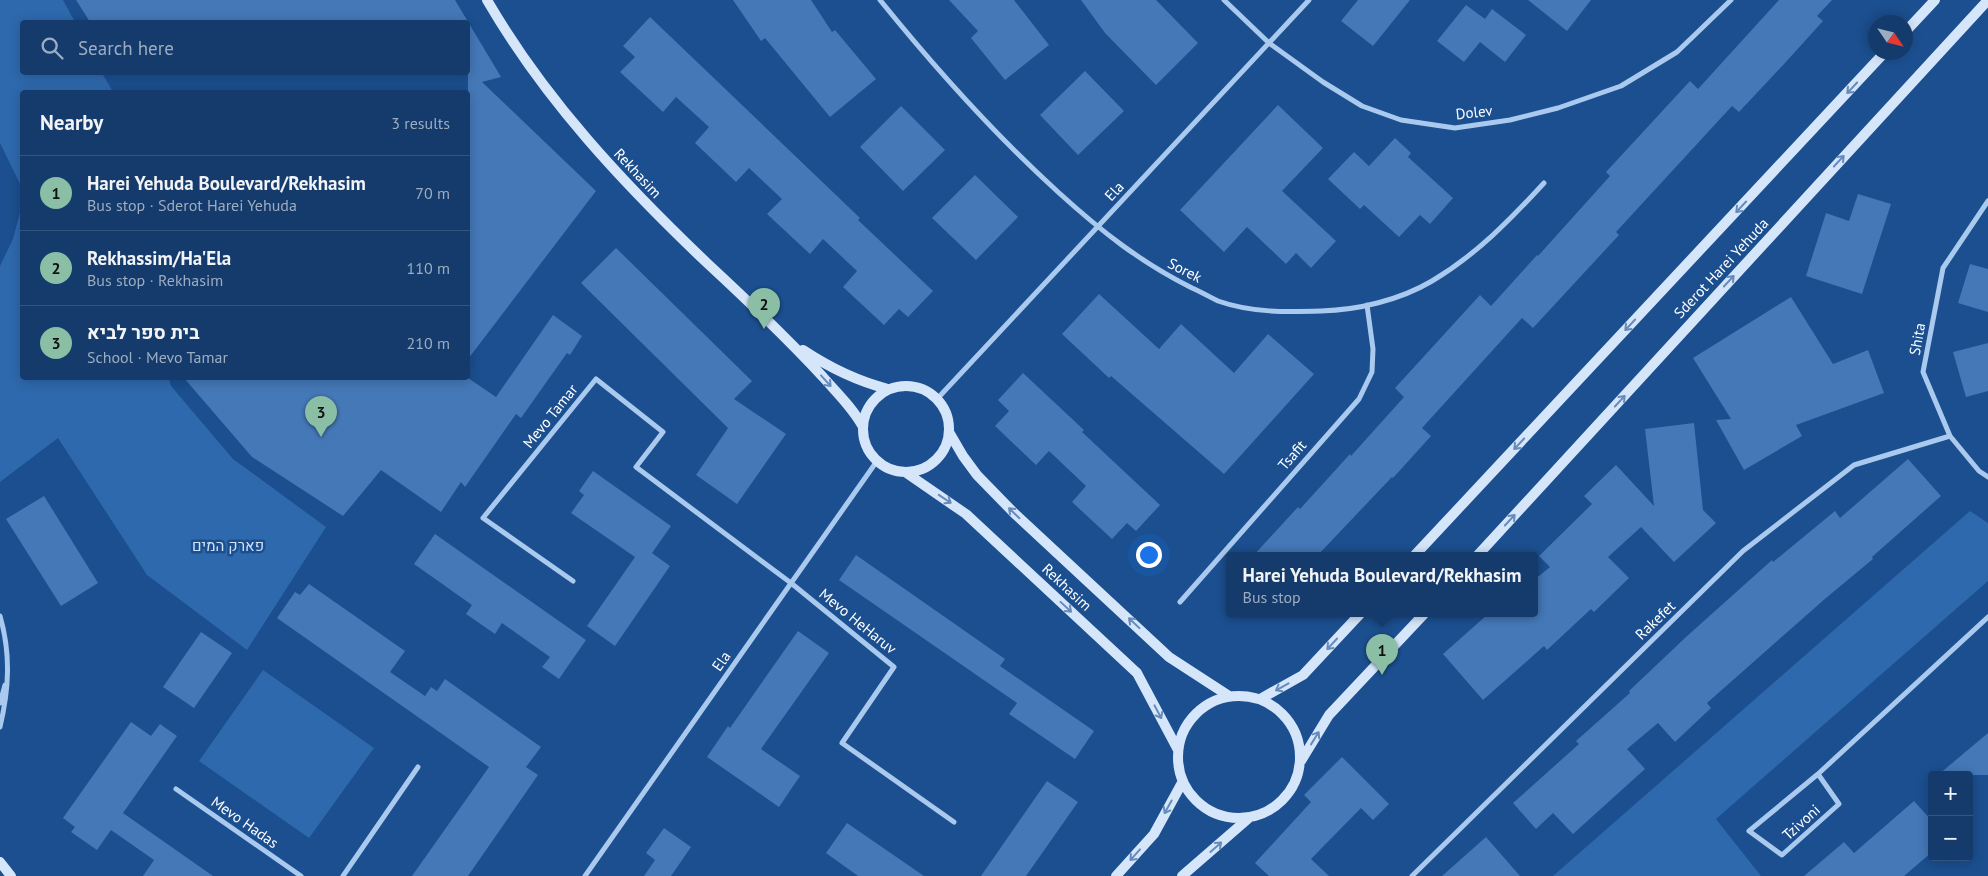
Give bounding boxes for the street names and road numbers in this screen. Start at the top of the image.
street label: Dolev [1455,101,1494,123]
street label: Rekhasim [610,144,666,202]
street label: Ela [1100,177,1128,205]
street label: Sderot Harei Yehuda [1670,214,1772,322]
street label: Sorek [1165,253,1206,287]
street label: Shita [1905,321,1929,357]
street label: Mevo Tamar [518,380,582,452]
street label: Tsafit [1274,436,1310,474]
street label: Rekhasim [1038,559,1096,615]
street label: Mevo HeHaruv [816,584,901,658]
street label: Rakefet [1631,596,1679,644]
street label: Ela [708,647,734,675]
street label: Mevo Hadas [208,792,282,852]
street label: Tzivoni [1778,800,1824,844]

